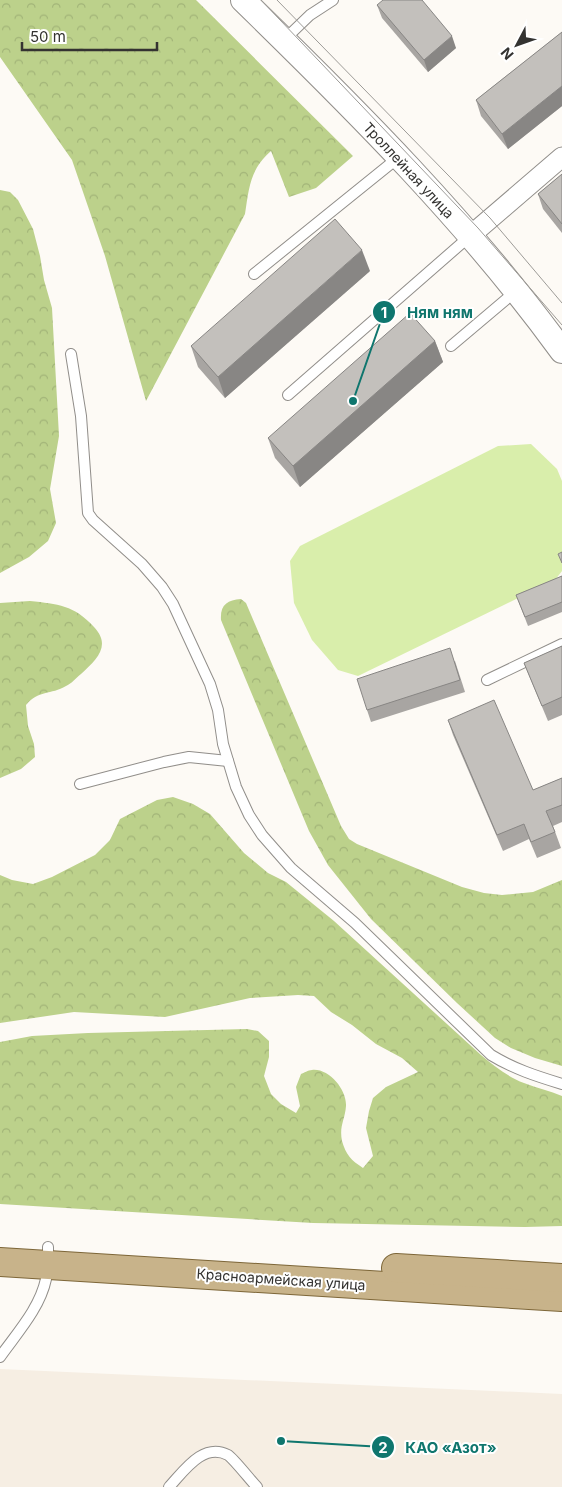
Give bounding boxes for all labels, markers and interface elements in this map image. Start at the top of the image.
scale bar [22,20,158,52]
north arrow [492,20,542,70]
text: 50 m [30,27,66,46]
text: N [497,44,517,63]
street label: Троллейная улица [360,118,458,222]
callout: Ням ням [372,297,482,327]
text: 1 [381,303,387,322]
text: Ням ням [407,303,473,322]
street label: Красноармейская улица [196,1265,366,1293]
callout: КАО «Азот» [371,1432,507,1462]
text: 2 [378,1438,388,1457]
text: КАО «Азот» [405,1438,497,1457]

